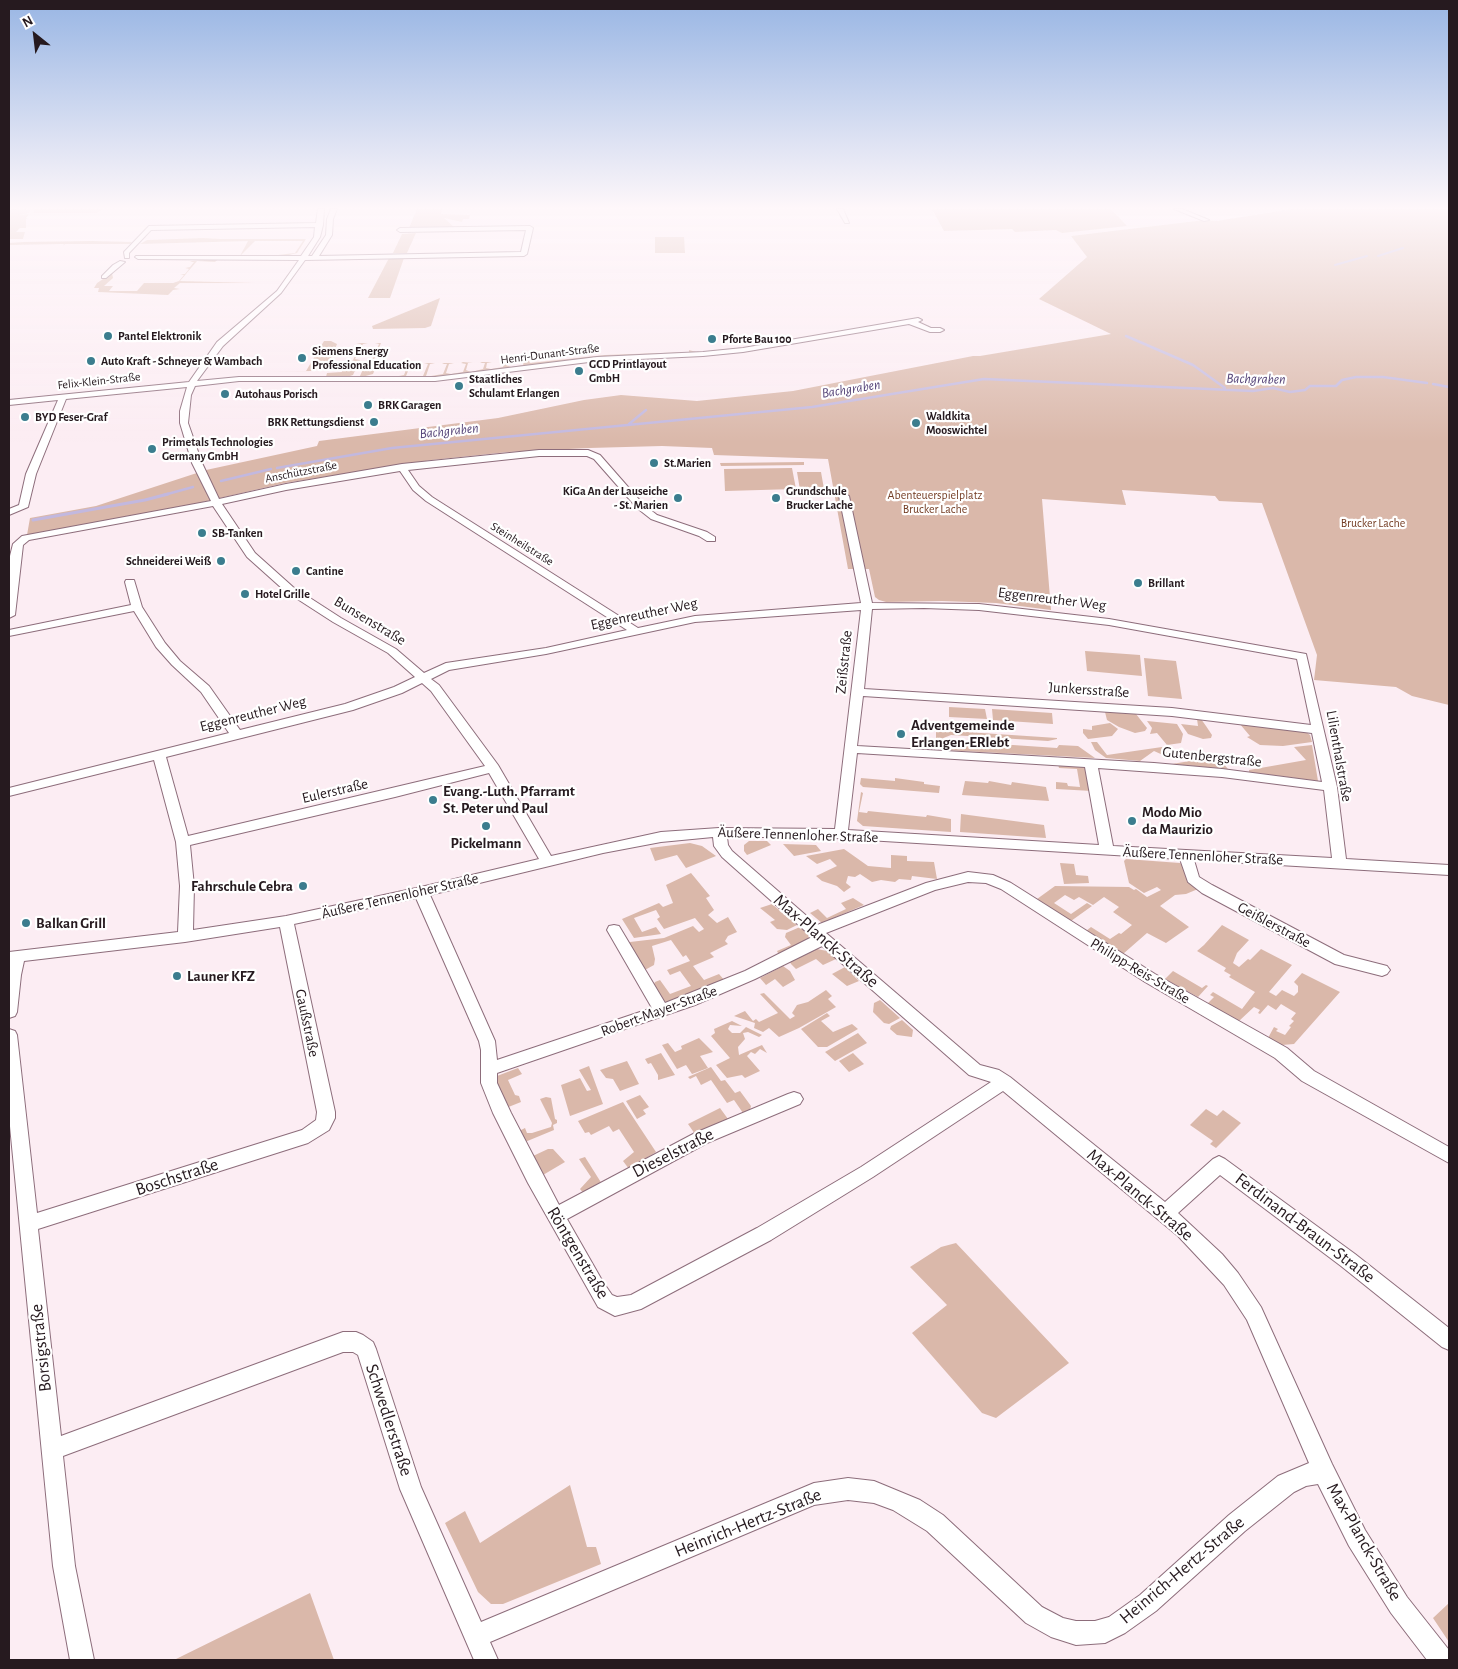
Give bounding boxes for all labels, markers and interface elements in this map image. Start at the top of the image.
north arrow [10,10,60,60]
text: N [20,13,35,30]
place label: Pantel Elektronik [118,329,201,343]
marker: Pantel Elektronik [102,330,114,342]
place label: Pforte Bau 100 [722,332,792,346]
marker: Pforte Bau 100 [706,333,718,345]
street label: Henri-Dunant-Straße [500,341,600,367]
place label: Siemens Energy Professional Education [312,344,421,372]
marker: Siemens Energy Professional Education [296,352,308,364]
place label: Auto Kraft - Schneyer & Wambach [101,354,262,368]
marker: Auto Kraft - Schneyer & Wambach [85,355,97,367]
place label: GCD Printlayout GmbH [589,357,667,385]
marker: GCD Printlayout GmbH [573,365,585,377]
street label: Felix-Klein-Straße [57,369,141,393]
water label: Bachgraben [1226,370,1286,388]
place label: Staatliches Schulamt Erlangen [469,372,560,400]
water label: Bachgraben [820,376,882,402]
marker: Staatliches Schulamt Erlangen [453,380,465,392]
place label: Autohaus Porisch [235,387,318,401]
marker: Autohaus Porisch [219,388,231,400]
place label: BRK Garagen [378,398,441,412]
marker: BRK Garagen [362,399,374,411]
place label: Waldkita Mooswichtel [926,409,987,437]
place label: BYD Feser-Graf [35,410,107,424]
marker: BYD Feser-Graf [19,411,31,423]
place label: BRK Rettungsdienst [267,415,364,429]
marker: BRK Rettungsdienst [368,416,380,428]
marker: Waldkita Mooswichtel [910,417,922,429]
water label: Bachgraben [419,420,479,442]
place label: Primetals Technologies Germany GmbH [162,435,273,463]
marker: Primetals Technologies Germany GmbH [146,443,158,455]
place label: St.Marien [664,456,711,470]
marker: St.Marien [648,457,660,469]
street label: Anschützstraße [264,458,338,486]
place label: KiGa An der Lauseiche - St. Marien [563,484,668,512]
place label: Grundschule Brucker Lache [786,484,853,512]
park label: Abenteuerspielplatz Brucker Lache [888,488,982,516]
marker: KiGa An der Lauseiche - St. Marien [672,492,684,504]
marker: Grundschule Brucker Lache [770,492,782,504]
park label: Brucker Lache [1341,516,1405,530]
street label: Steinheilstraße [488,519,556,569]
place label: SB-Tanken [212,526,263,540]
marker: SB-Tanken [196,527,208,539]
place label: Schneiderei Weiß [126,554,211,568]
marker: Schneiderei Weiß [215,555,227,567]
place label: Cantine [306,564,343,578]
marker: Cantine [290,565,302,577]
place label: Brillant [1148,576,1185,590]
marker: Brillant [1132,577,1144,589]
street label: Eggenreuther Weg [997,583,1107,615]
place label: Hotel Grille [255,587,310,601]
marker: Hotel Grille [239,588,251,600]
street label: Bunsenstraße [331,593,409,649]
street label: Eggenreuther Weg [589,594,699,634]
street label: Zeißstraße [832,629,856,695]
street label: Junkersstraße [1048,678,1130,702]
street label: Eggenreuther Weg [198,692,308,736]
street label: Lilienthalstraße [1322,709,1356,803]
place label: Adventgemeinde Erlangen-ERlebt [911,716,1015,751]
marker: Adventgemeinde Erlangen-ERlebt [895,728,907,740]
street label: Gutenbergstraße [1162,743,1262,771]
street label: Eulerstraße [300,775,370,807]
place label: Evang.-Luth. Pfarramt St. Peter und Paul [443,782,575,817]
marker: Evang.-Luth. Pfarramt St. Peter und Paul [427,794,439,806]
place label: Modo Mio da Maurizio [1142,803,1213,838]
marker: Modo Mio da Maurizio [1126,815,1138,827]
marker: Pickelmann [480,820,492,832]
street label: Äußere Tennenloher Straße [717,823,879,847]
place label: Pickelmann [450,834,522,852]
street label: Äußere Tennenloher Straße [1122,843,1284,869]
street label: Äußere Tennenloher Straße [320,869,480,923]
place label: Fahrschule Cebra [191,877,293,895]
marker: Fahrschule Cebra [297,880,309,892]
street label: Max-Planck-Straße [769,889,883,993]
street label: Geißlerstraße [1234,898,1314,952]
place label: Balkan Grill [36,914,106,932]
marker: Balkan Grill [20,917,32,929]
street label: Philipp-Reis-Straße [1087,934,1193,1008]
place label: Launer KFZ [187,967,255,985]
marker: Launer KFZ [171,970,183,982]
street label: Robert-Mayer-Straße [598,982,720,1040]
street label: Gaußstraße [291,987,323,1059]
street label: Dieselstraße [629,1123,717,1183]
street label: Max-Planck-Straße [1082,1144,1198,1246]
street label: Boschstraße [133,1153,221,1201]
street label: Ferdinand-Braun-Straße [1231,1168,1379,1288]
street label: Röntgenstraße [542,1203,614,1303]
street label: Borsigstraße [26,1303,56,1393]
street label: Schwedlerstraße [361,1361,417,1479]
street label: Max-Planck-Straße [1322,1479,1406,1605]
street label: Heinrich-Hertz-Straße [671,1484,825,1562]
street label: Heinrich-Hertz-Straße [1115,1511,1249,1629]

